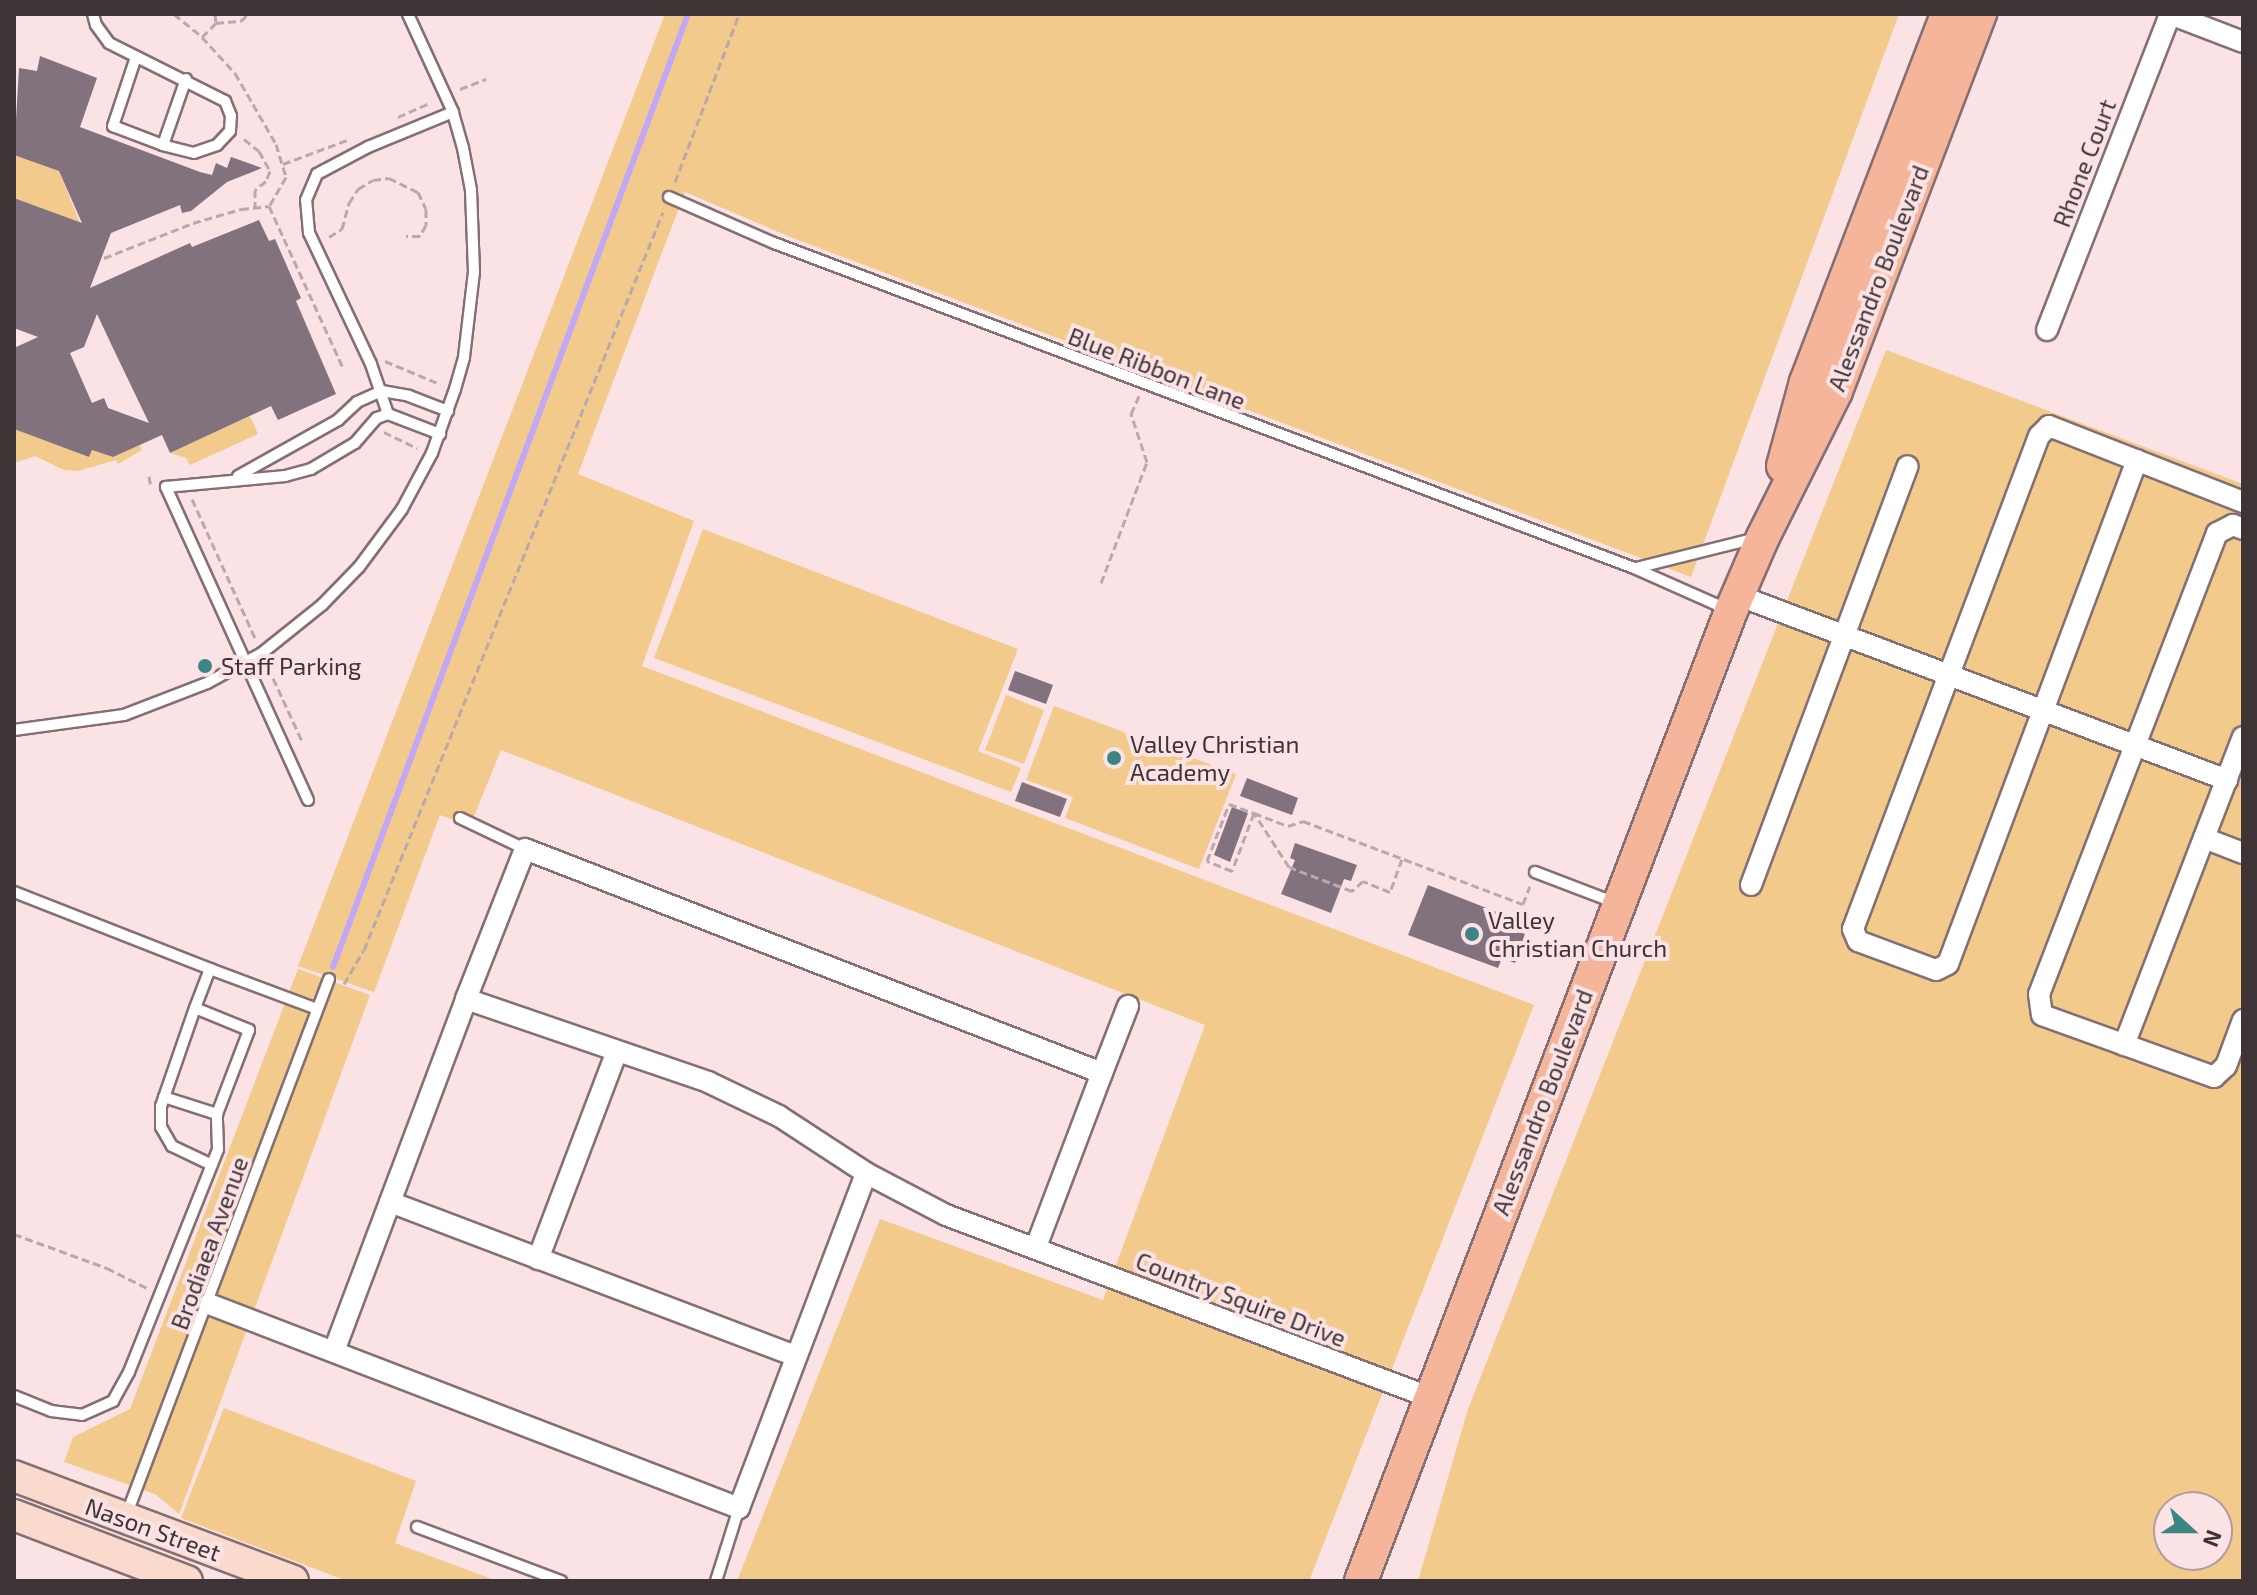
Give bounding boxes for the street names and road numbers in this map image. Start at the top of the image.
street label: Rhone Court [2046,95,2122,231]
street label: Alessandro Boulevard [1822,161,1934,395]
street label: Blue Ribbon Lane [1064,321,1250,415]
street label: Alessandro Boulevard [1486,985,1598,1219]
street label: Brodiaea Avenue [164,1152,254,1334]
street label: Country Squire Drive [1132,1246,1350,1352]
street label: Nason Street [81,1491,225,1567]

